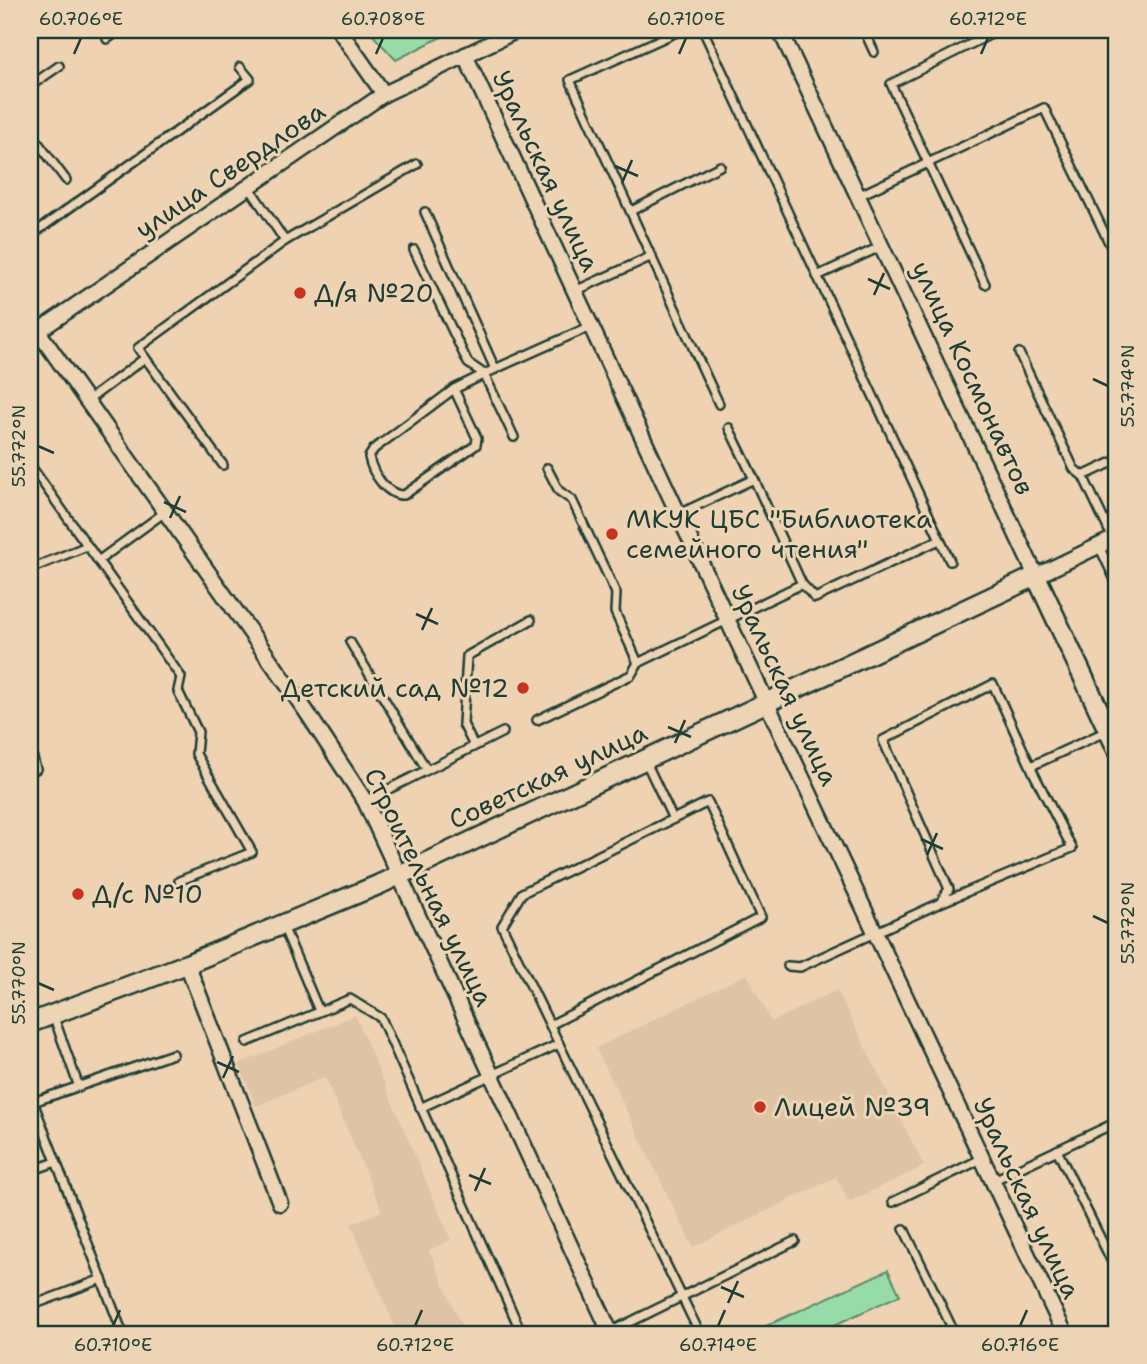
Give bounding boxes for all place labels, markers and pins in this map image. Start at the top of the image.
place label: Д/я №20 [314,275,434,310]
marker: Д/я №20 [292,285,308,301]
place label: МКУК ЦБС "Библиотека семейного чтения" [626,501,932,566]
marker: МКУК ЦБС "Библиотека семейного чтения" [604,526,620,542]
place label: Детский сад №12 [281,670,509,705]
marker: Детский сад №12 [515,680,531,696]
place label: Д/с №10 [92,876,203,911]
marker: Д/с №10 [70,886,86,902]
place label: Лицей №39 [774,1089,931,1124]
marker: Лицей №39 [752,1099,768,1115]

